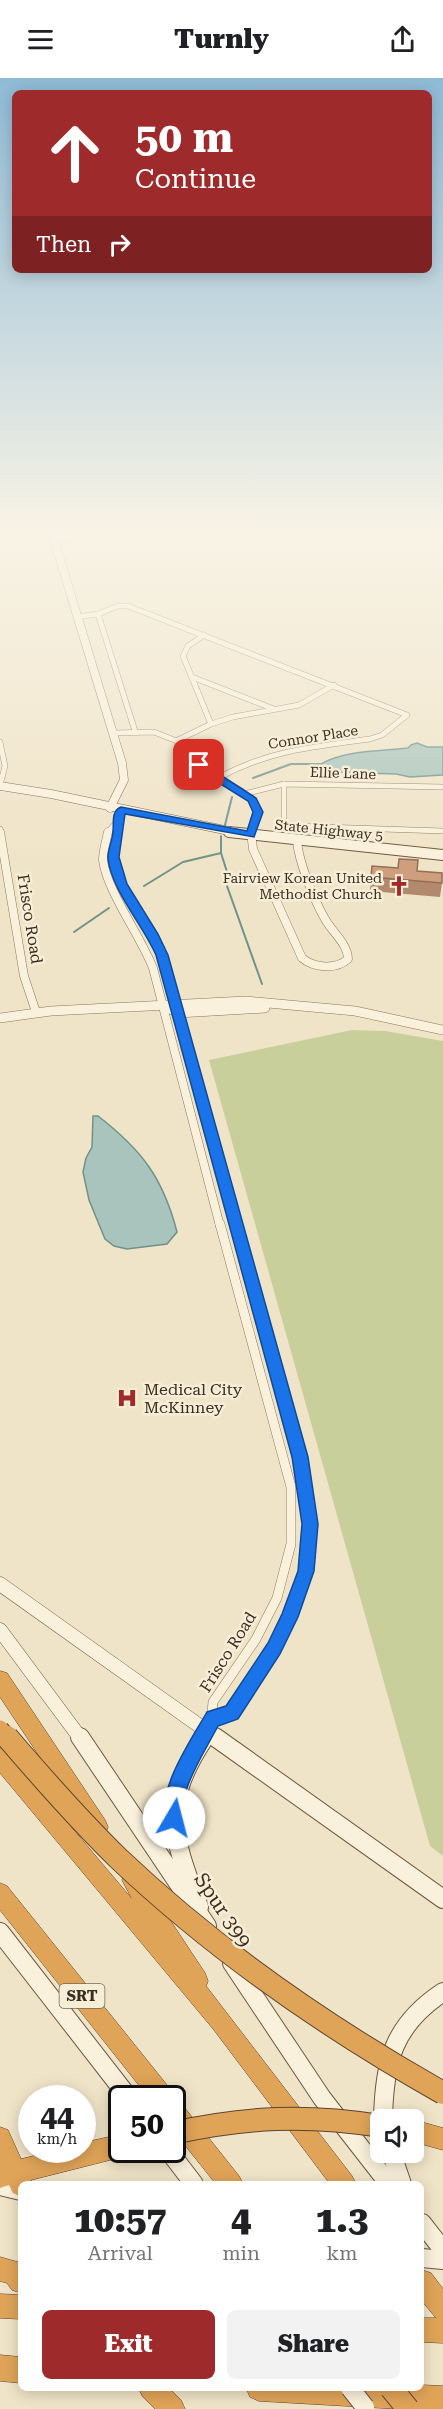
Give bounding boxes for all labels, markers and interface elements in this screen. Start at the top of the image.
icon: menu [24,23,57,56]
text: Turnly [174,23,269,55]
icon: share [386,23,419,56]
text: 50 m [135,113,233,162]
icon: ahead [36,114,114,192]
text: Continue [135,163,256,195]
icon: right [103,228,136,261]
text: Then [36,232,91,257]
street label: Connor Place [267,722,359,752]
pin [173,739,224,790]
icon: arrive [182,748,215,781]
street label: Ellie Lane [310,764,377,782]
street label: State Highway 5 [274,816,384,844]
place label: Fairview Korean United Methodist Church [223,870,382,902]
street label: Frisco Road [14,873,46,965]
church icon: Fairview Korean United Methodist Church [387,874,411,898]
place label: Medical City McKinney [144,1380,243,1417]
hospital icon: Medical City McKinney [115,1386,139,1410]
street label: Frisco Road [196,1608,260,1696]
position arrow [142,1786,206,1850]
street label: Spur 399 [189,1868,257,1952]
road number: SRT [60,1984,104,2008]
speed limit sign: 50 [108,2085,186,2163]
text: 44 [40,2099,74,2134]
map controls [370,2109,424,2163]
button: sound [370,2109,424,2163]
text: km/h [37,2130,77,2148]
text: 10:57 [74,2199,166,2241]
text: 4 [231,2199,251,2241]
text: 1.3 [316,2199,368,2241]
text: Arrival [88,2241,153,2265]
text: min [222,2241,260,2265]
text: km [326,2241,357,2265]
button: Exit [42,2310,215,2379]
button: Share [227,2310,400,2379]

